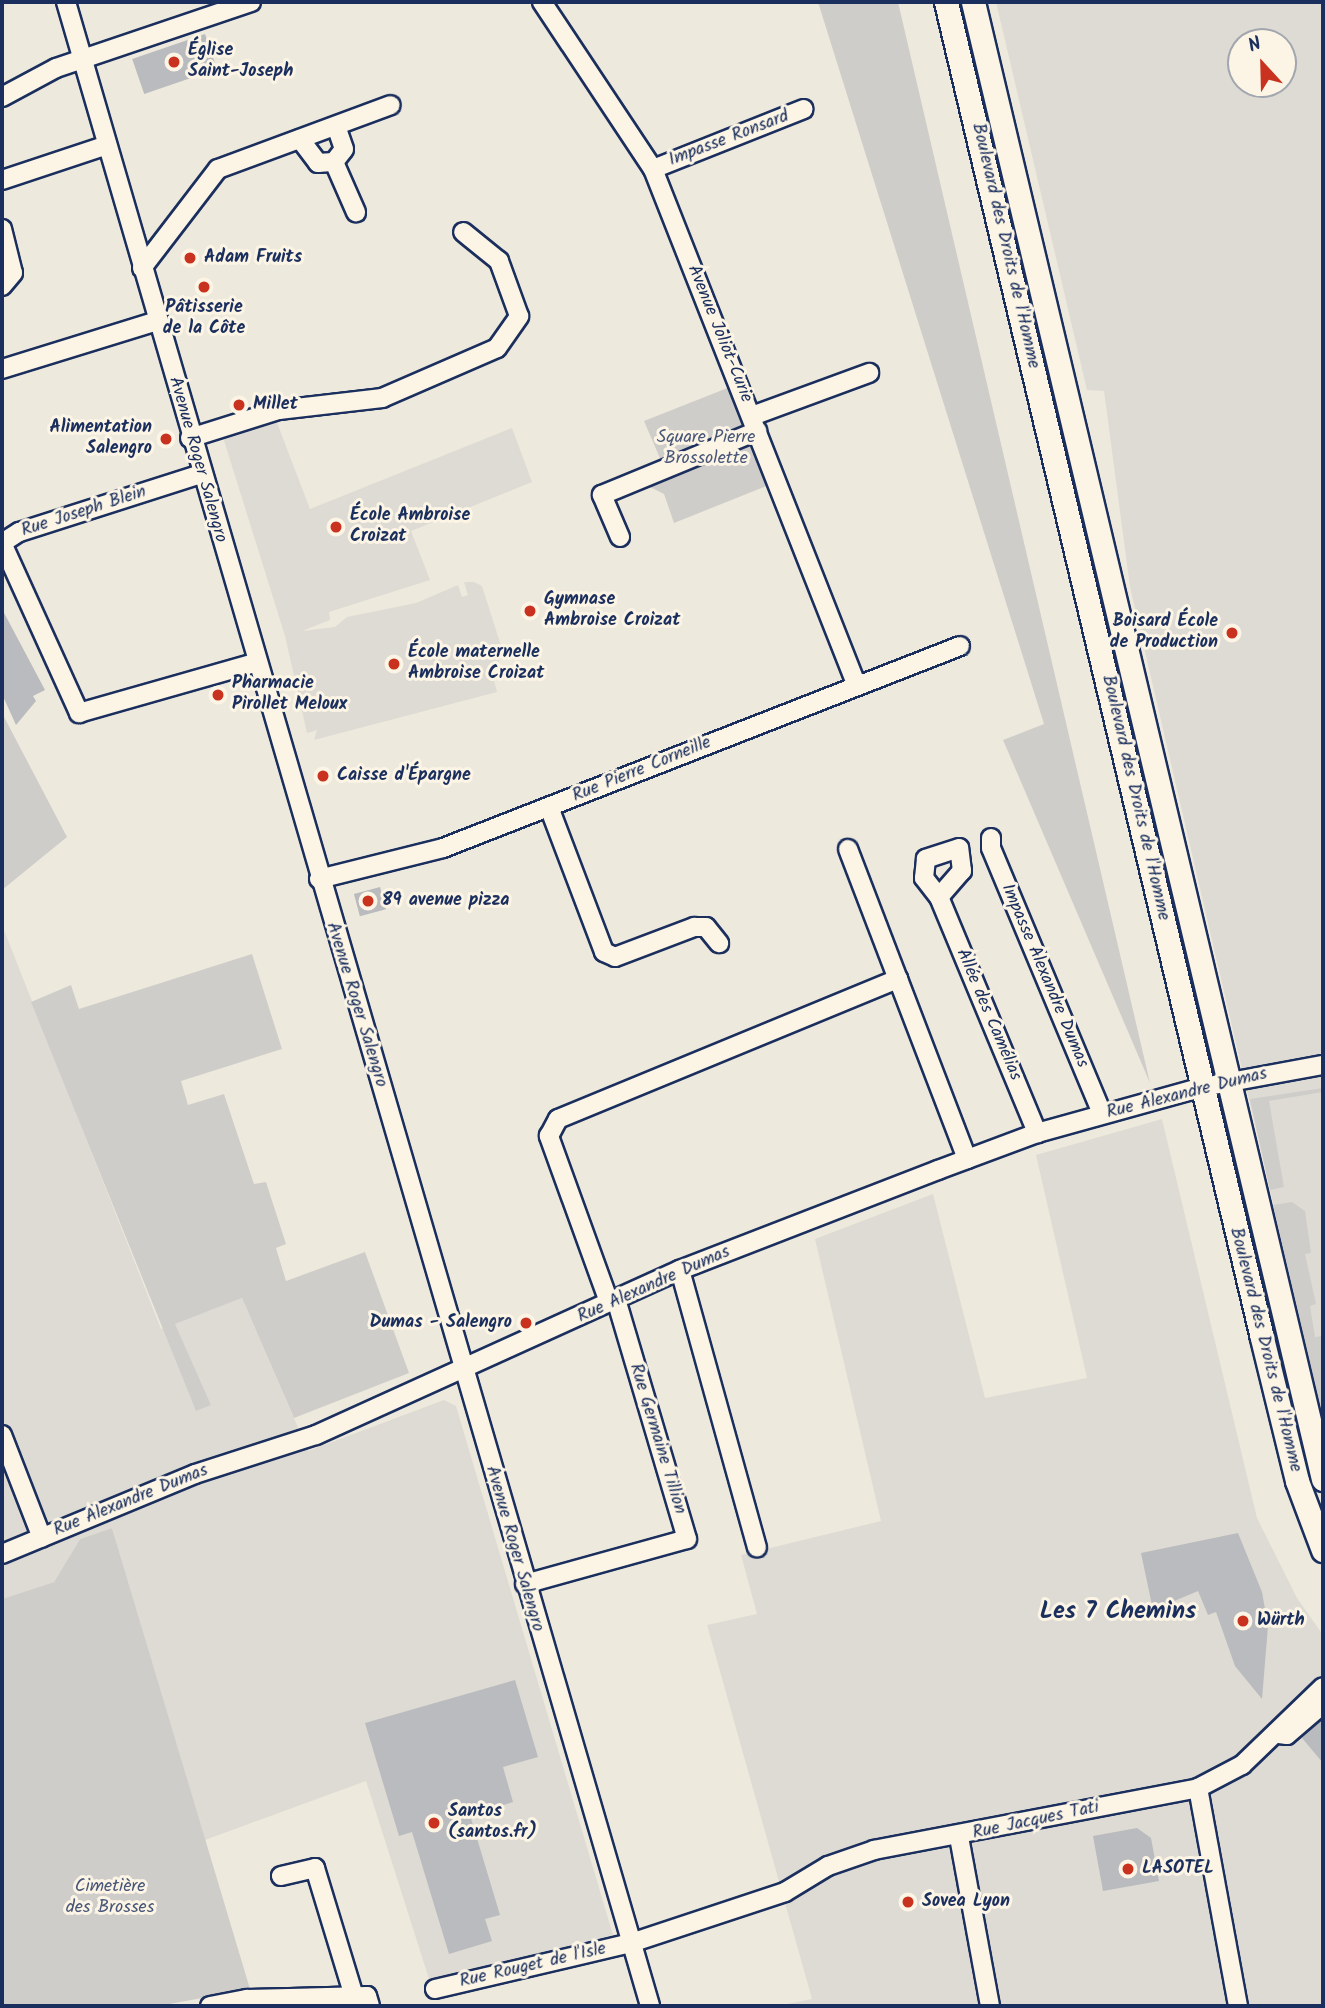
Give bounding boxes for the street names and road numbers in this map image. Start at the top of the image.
street label: Impasse Ronsard [666,106,792,172]
street label: Boulevard des Droits de l'Homme [966,121,1044,371]
street label: Avenue Joliot-Curie [682,262,756,406]
street label: Avenue Roger Salengro [163,375,231,545]
street label: Rue Joseph Blein [19,482,149,542]
street label: Boulevard des Droits de l'Homme [1096,673,1174,923]
street label: Rue Pierre Corneille [569,732,715,808]
street label: Impasse Alexandre Dumas [995,881,1093,1071]
street label: Avenue Roger Salengro [321,920,391,1090]
street label: Allée des Camélias [950,946,1026,1084]
street label: Rue Alexandre Dumas [1105,1064,1269,1124]
street label: Boulevard des Droits de l'Homme [1224,1226,1306,1474]
street label: Rue Alexandre Dumas [574,1242,734,1328]
street label: Rue Germaine Tillion [624,1361,690,1517]
street label: Rue Alexandre Dumas [51,1460,211,1542]
street label: Avenue Roger Salengro [480,1464,548,1634]
street label: Rue Jacques Tati [971,1797,1101,1845]
street label: Rue Rouget de l'Isle [458,1939,608,1993]

